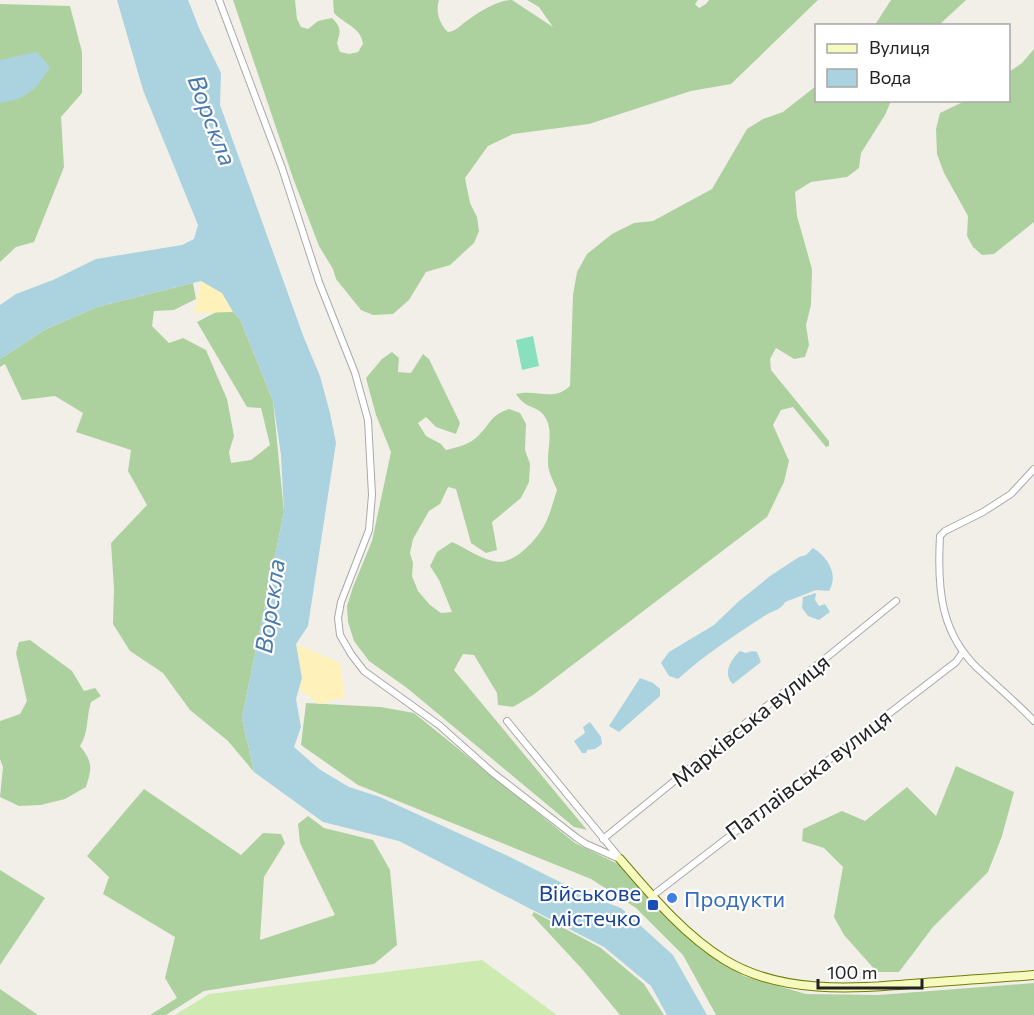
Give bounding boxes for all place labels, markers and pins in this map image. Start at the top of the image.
place label: Військове містечко [539,879,641,931]
place label: Продукти [684,885,785,912]
marker: Продукти [665,891,679,905]
marker: Військове містечко [646,898,660,912]

